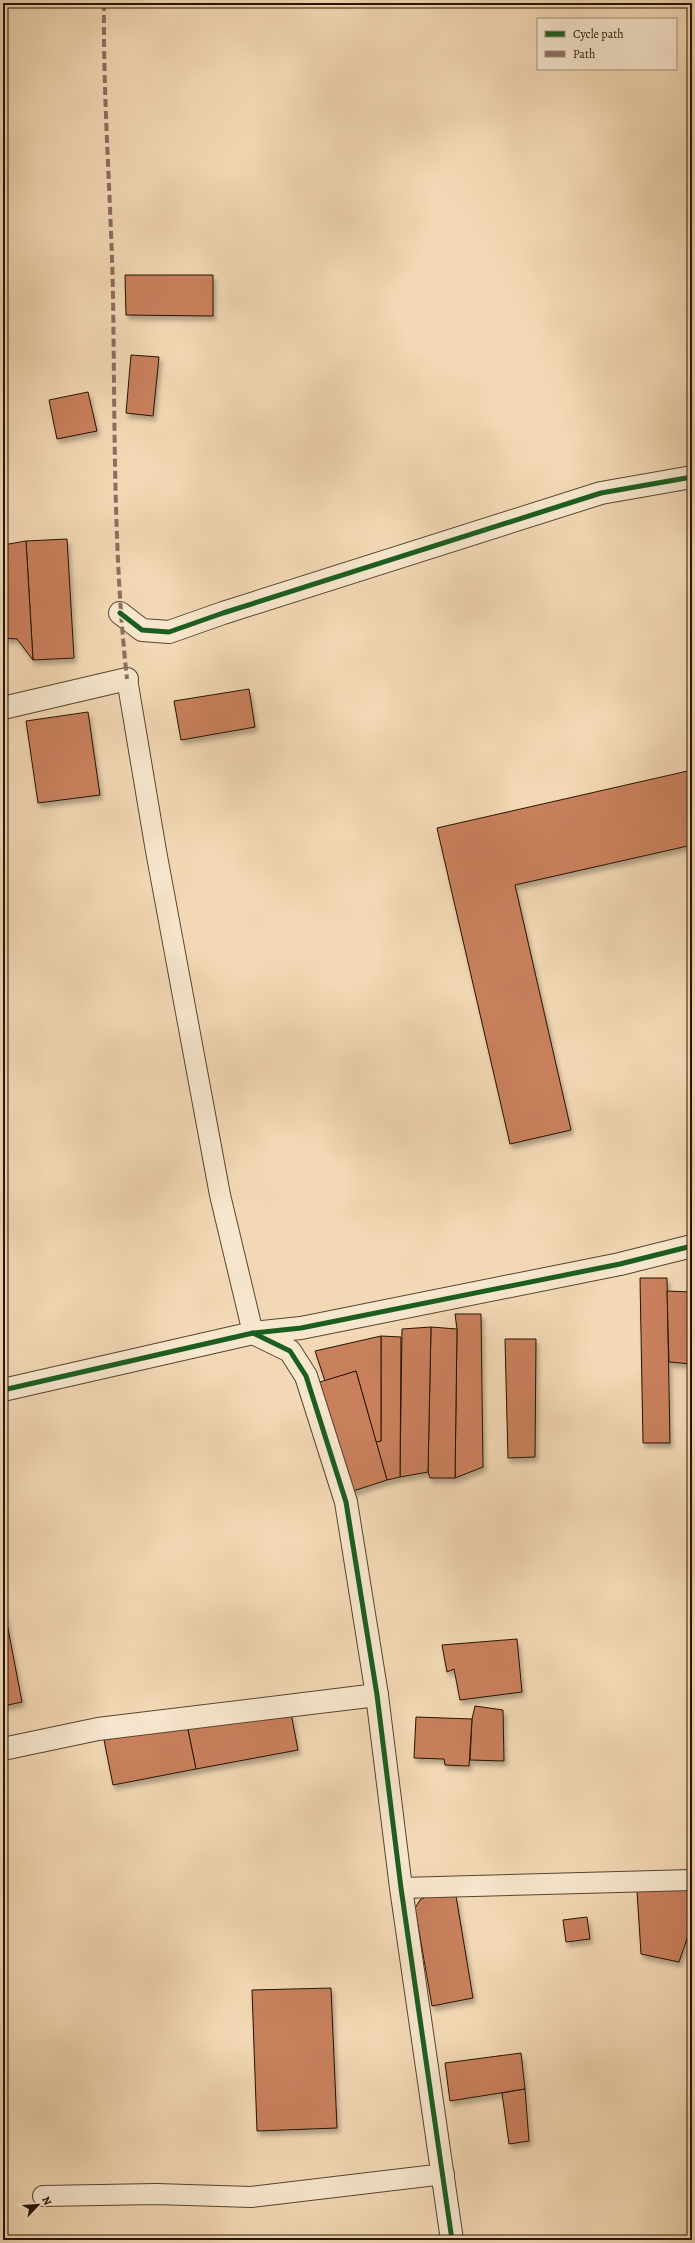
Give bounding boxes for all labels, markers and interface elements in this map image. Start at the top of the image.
legend [537,18,677,70]
text: Cycle path [573,26,624,42]
text: Path [573,46,596,62]
north arrow [18,2185,58,2225]
text: N [38,2194,55,2208]

